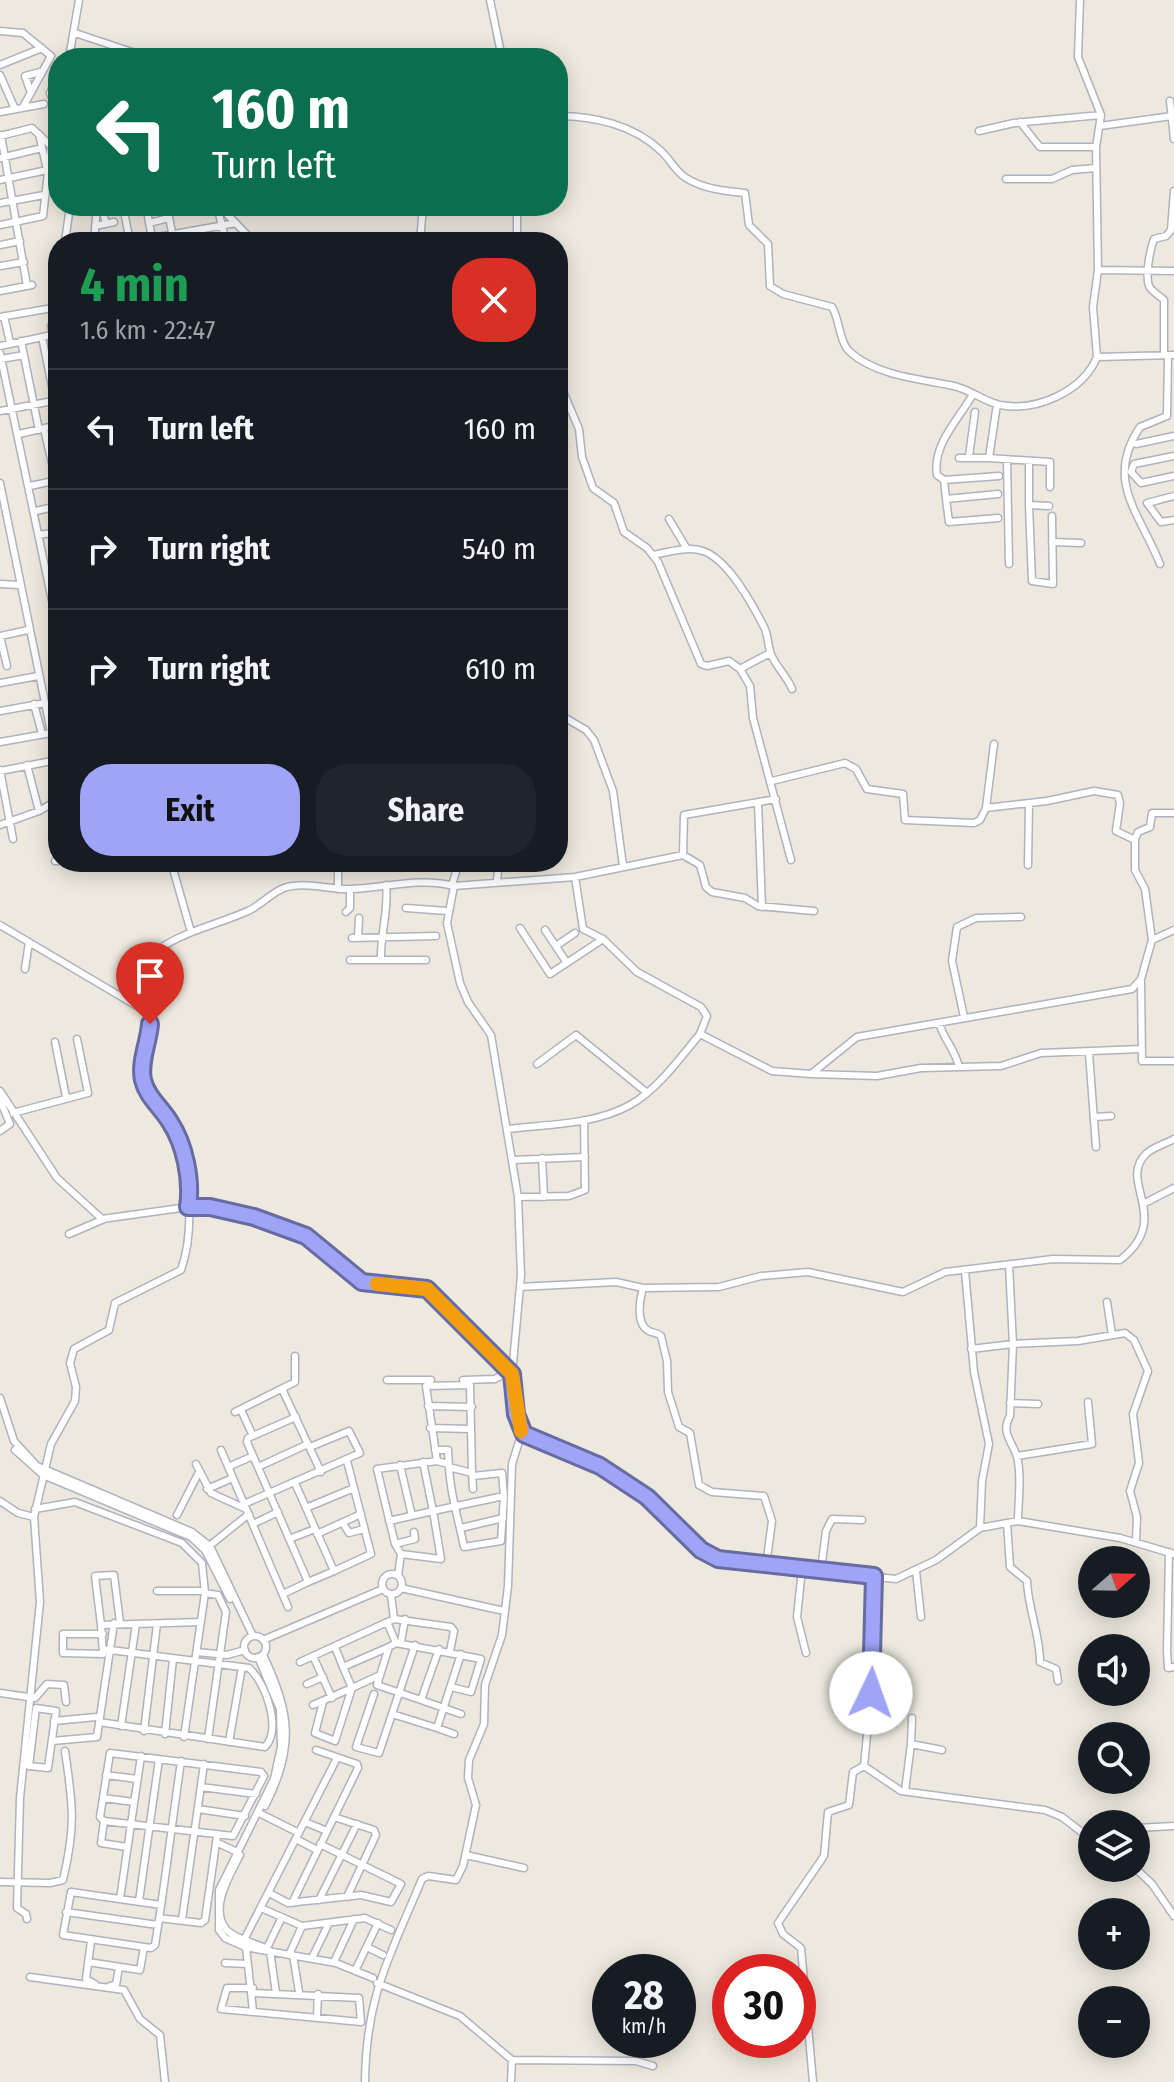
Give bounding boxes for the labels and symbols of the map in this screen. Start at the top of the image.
pin [116,942,184,1024]
north arrow [1078,1546,1150,1618]
position arrow [829,1651,913,1735]
speed limit sign: 30 [712,1954,816,2058]

